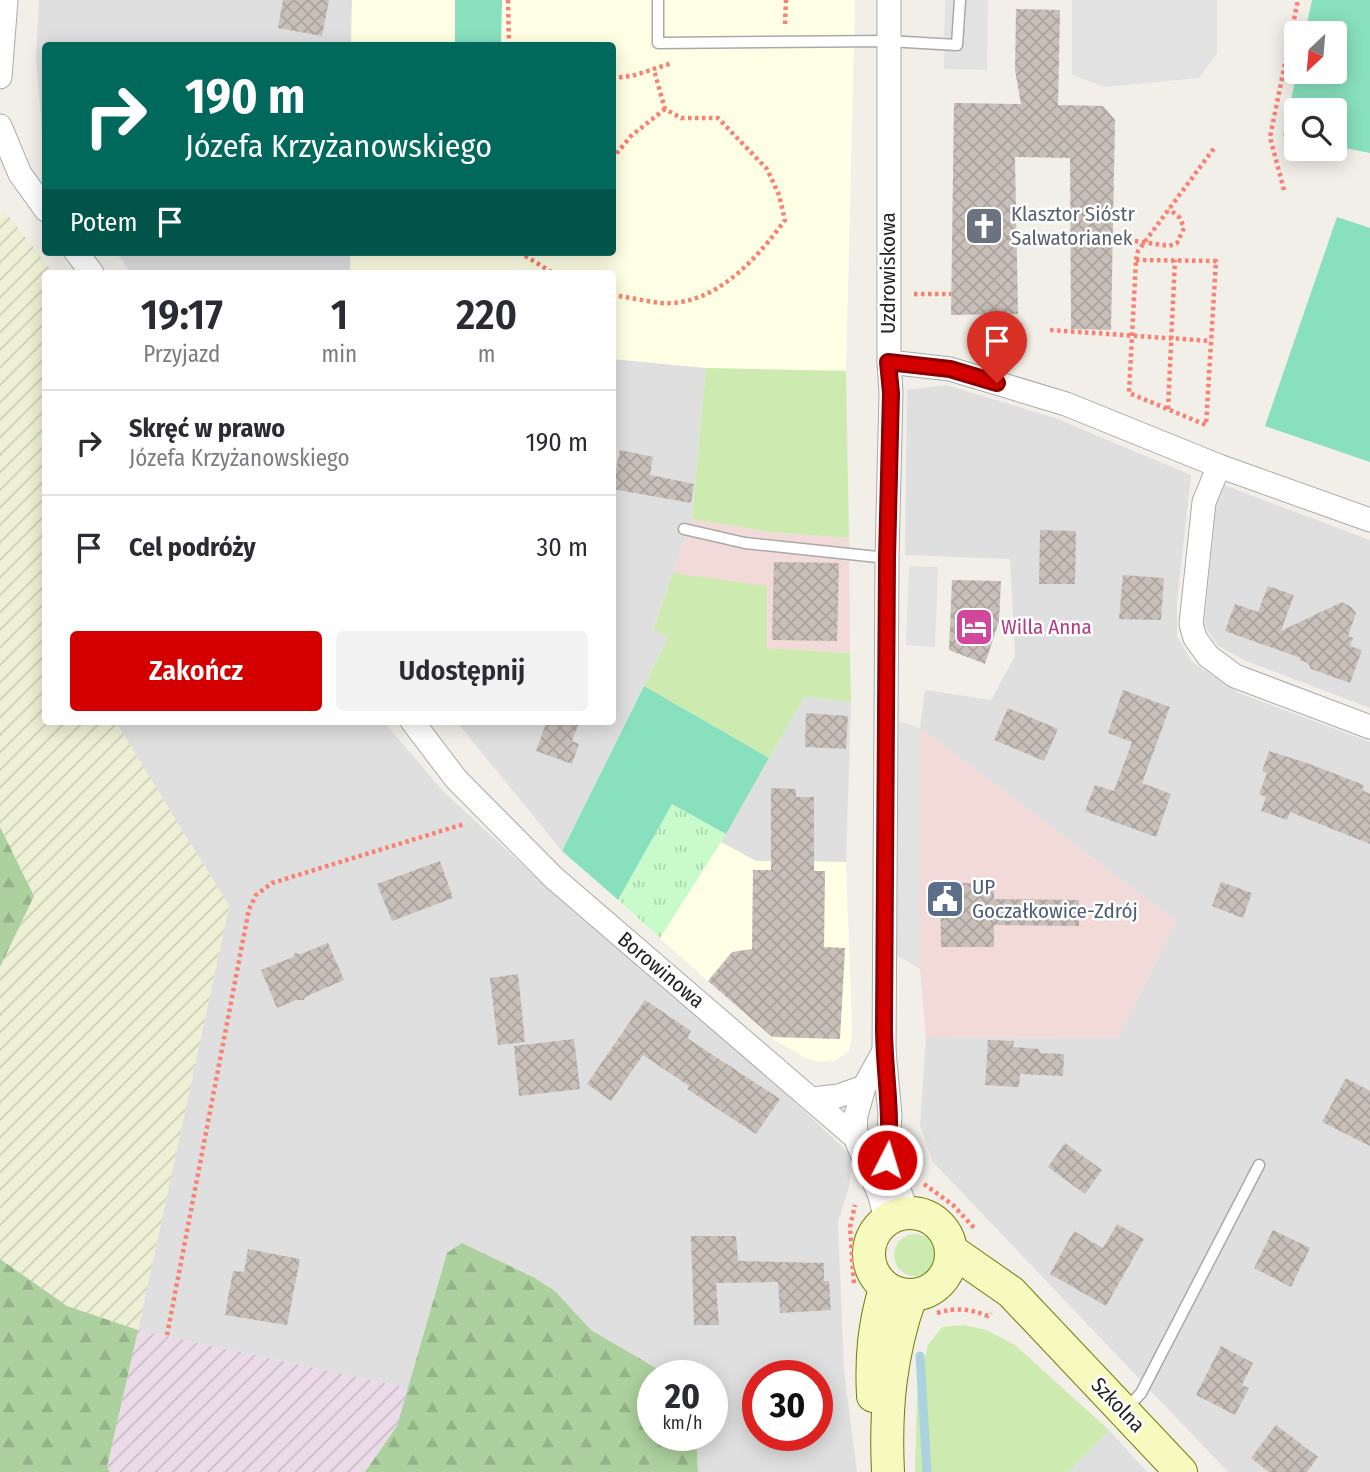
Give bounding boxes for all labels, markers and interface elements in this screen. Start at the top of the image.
north arrow [1284,21,1348,84]
map controls [1284,21,1347,161]
text: 190 m [185,67,305,126]
icon: right [70,70,161,161]
button: search [1284,98,1347,161]
text: Józefa Krzyżanowskiego [185,127,492,165]
place label: Klasztor Sióstr Salwatorianek [1011,201,1135,251]
icon: arrive [151,203,189,241]
church icon: Klasztor Sióstr Salwatorianek [963,205,1005,247]
text: Potem [70,207,137,238]
street label: Uzdrowiskowa [875,212,901,334]
text: 19:17 [141,290,223,340]
text: 1 [331,290,348,340]
text: 220 [456,290,517,340]
pin [967,311,1027,383]
icon: arrive [978,322,1016,360]
text: Przyjazd [143,340,220,368]
text: min [322,340,357,368]
text: m [478,340,495,368]
text: Skręć w prawo [129,413,285,444]
icon: right [70,424,108,462]
text: 190 m [526,427,588,458]
text: Józefa Krzyżanowskiego [129,444,350,472]
icon: arrive [70,529,108,567]
text: Cel podróży [129,532,256,563]
text: 30 m [537,532,588,563]
hotel icon: Willa Anna [953,606,995,648]
place label: Willa Anna [1001,614,1092,640]
button: Zakończ [70,631,322,711]
button: Udostępnij [336,631,588,711]
place label: UP Goczałkowice-Zdrój [972,874,1138,924]
public building icon: UP Goczałkowice-Zdrój [924,878,966,920]
street label: Borowinowa [612,926,710,1014]
position arrow [850,1123,924,1197]
speed limit sign: 30 [742,1360,833,1451]
street label: Szkolna [1086,1372,1150,1438]
text: 20 [665,1375,700,1417]
text: km/h [662,1412,703,1434]

